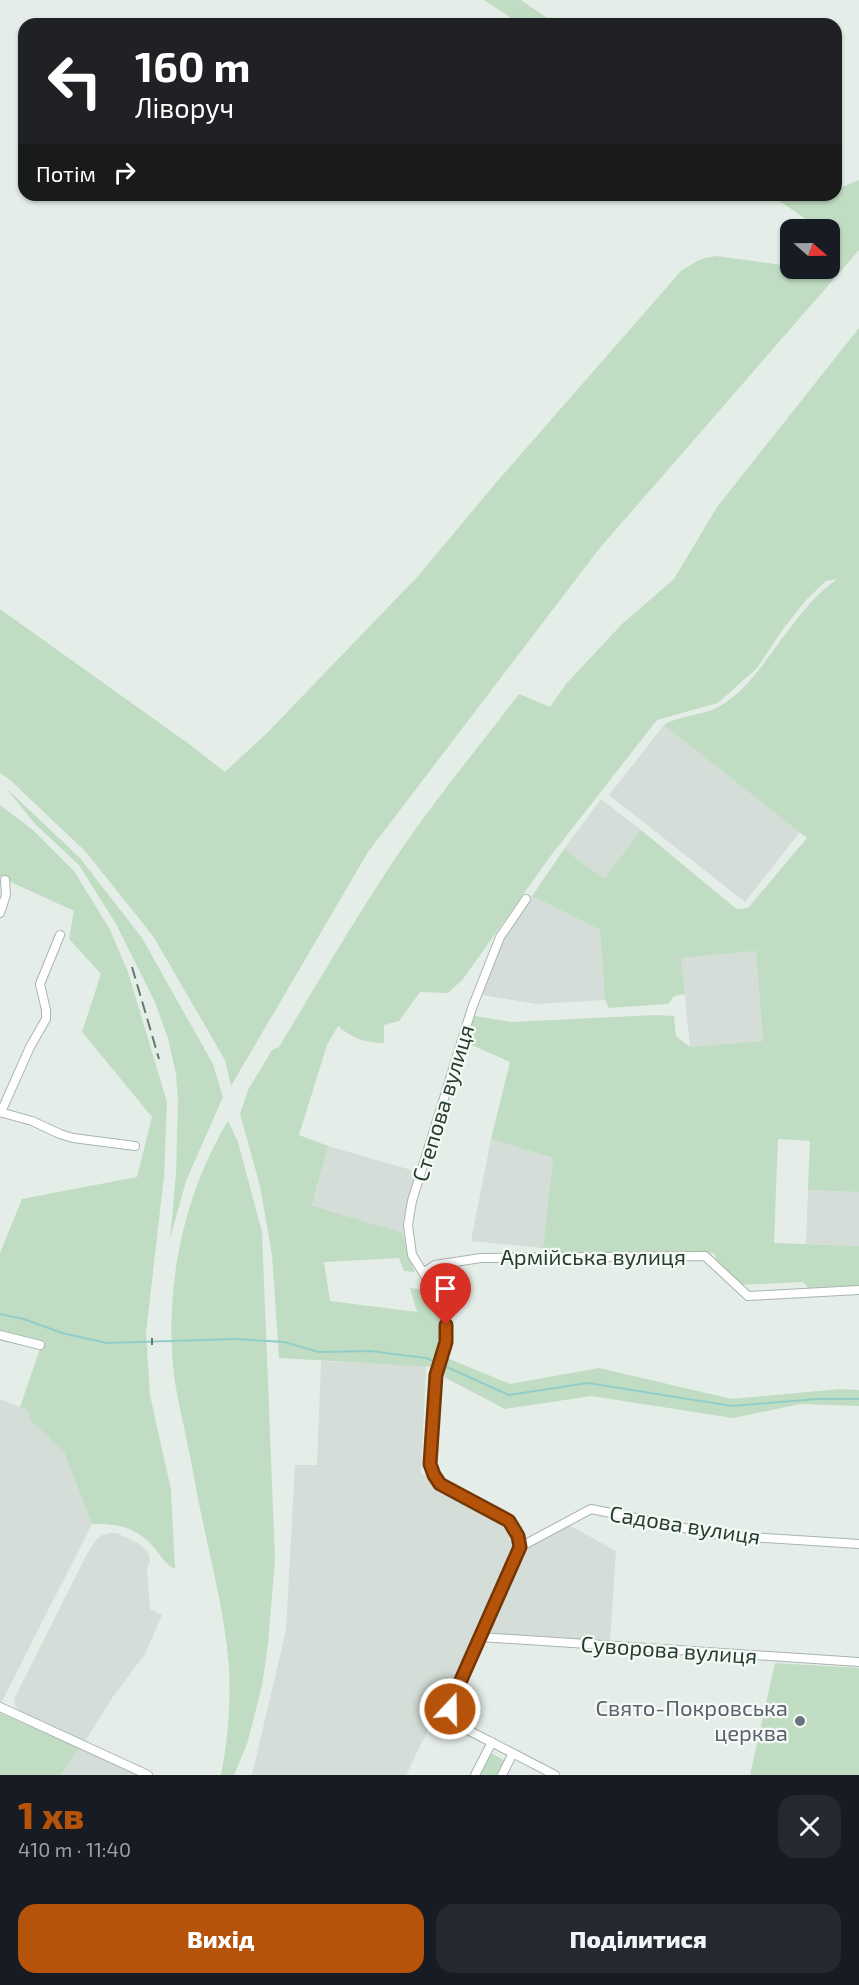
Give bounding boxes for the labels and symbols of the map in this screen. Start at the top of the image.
north arrow [780,219,840,279]
street label: Степова вулиця [406,1021,479,1185]
street label: Армійська вулиця [500,1243,686,1270]
pin [420,1263,471,1325]
street label: Садова вулиця [608,1499,763,1550]
street label: Суворова вулиця [580,1630,758,1669]
position arrow [418,1677,482,1741]
place label: Свято-Покровська церква [596,1694,788,1745]
marker: Свято-Покровська церква [793,1714,807,1728]

